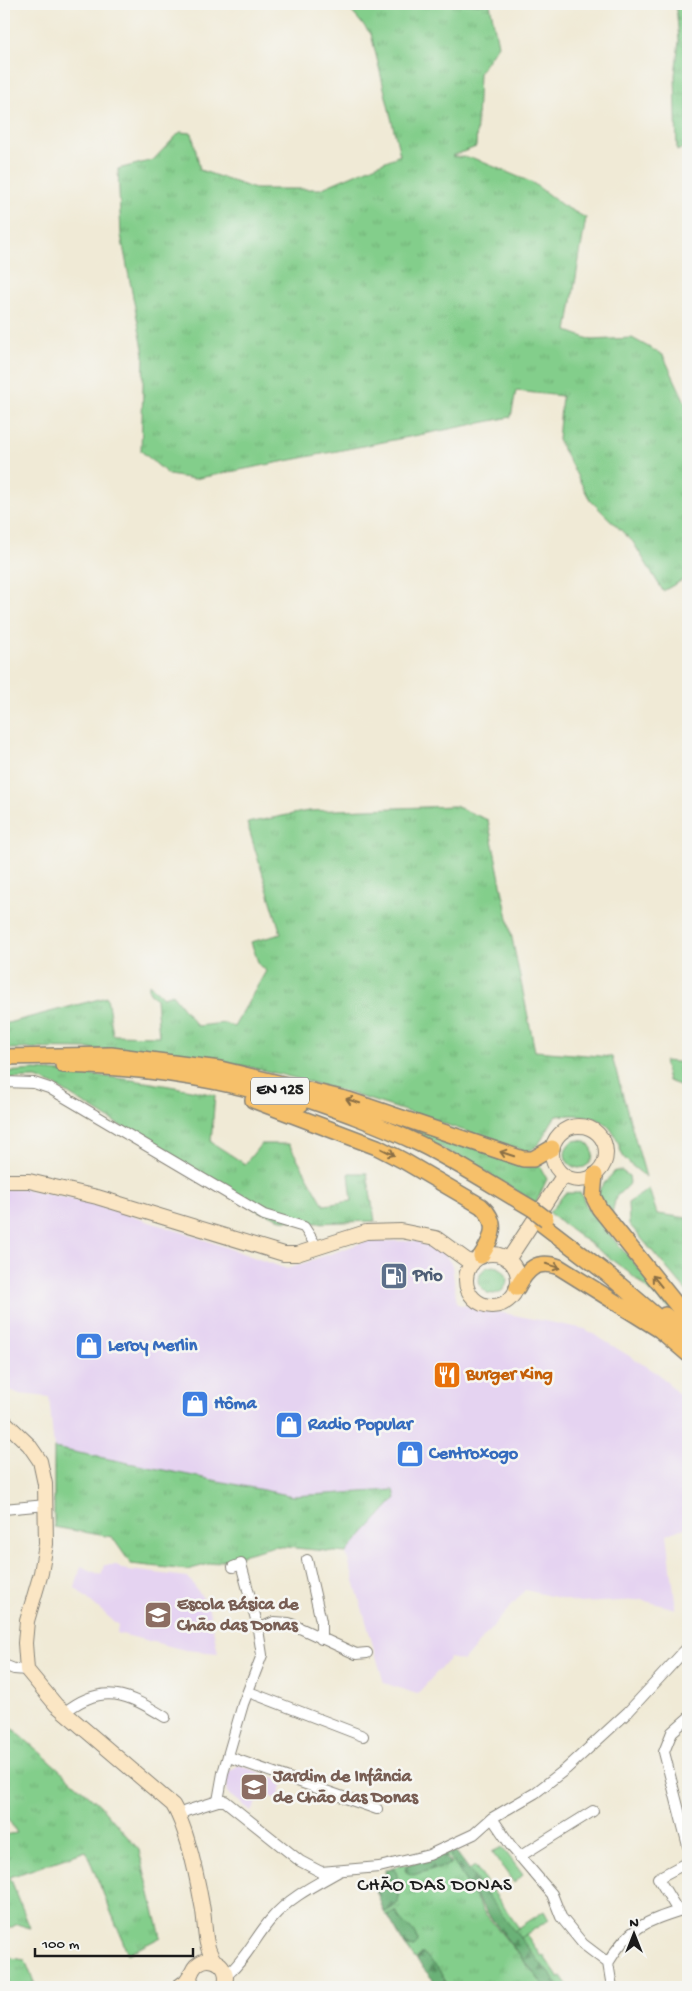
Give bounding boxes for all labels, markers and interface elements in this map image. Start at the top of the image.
road number: EN 125 [251,1078,309,1104]
one-way arrow [346,1096,362,1106]
one-way arrow [380,1148,395,1157]
one-way arrow [500,1149,515,1158]
fuel station icon: Prio [379,1261,409,1291]
one-way arrow [545,1262,561,1271]
place label: Prio [412,1266,443,1287]
one-way arrow [651,1275,662,1288]
shop icon: Leroy Merlin [74,1331,104,1361]
place label: Leroy Merlin [108,1336,198,1357]
restaurant icon: Burger King [432,1360,462,1390]
place label: Burger King [465,1365,553,1386]
shop icon: Hôma [180,1389,210,1419]
place label: Hôma [214,1394,257,1415]
shop icon: Radio Popular [274,1410,304,1440]
place label: Radio Popular [307,1415,415,1436]
shop icon: Centroxogo [395,1439,425,1469]
place label: Centroxogo [428,1444,519,1465]
place label: Escola Básica de Chão das Donas [176,1595,299,1637]
school or university icon: Escola Básica de Chão das Donas [143,1600,173,1630]
place label: Jardim de Infância de Chão das Donas [272,1767,419,1809]
school or university icon: Jardim de Infância de Chão das Donas [239,1772,269,1802]
district label: CHÃO DAS DONAS [357,1875,513,1898]
north arrow [610,1908,660,1958]
text: N [629,1915,639,1932]
scale bar [35,1926,192,1958]
text: 100 m [41,1936,80,1954]

